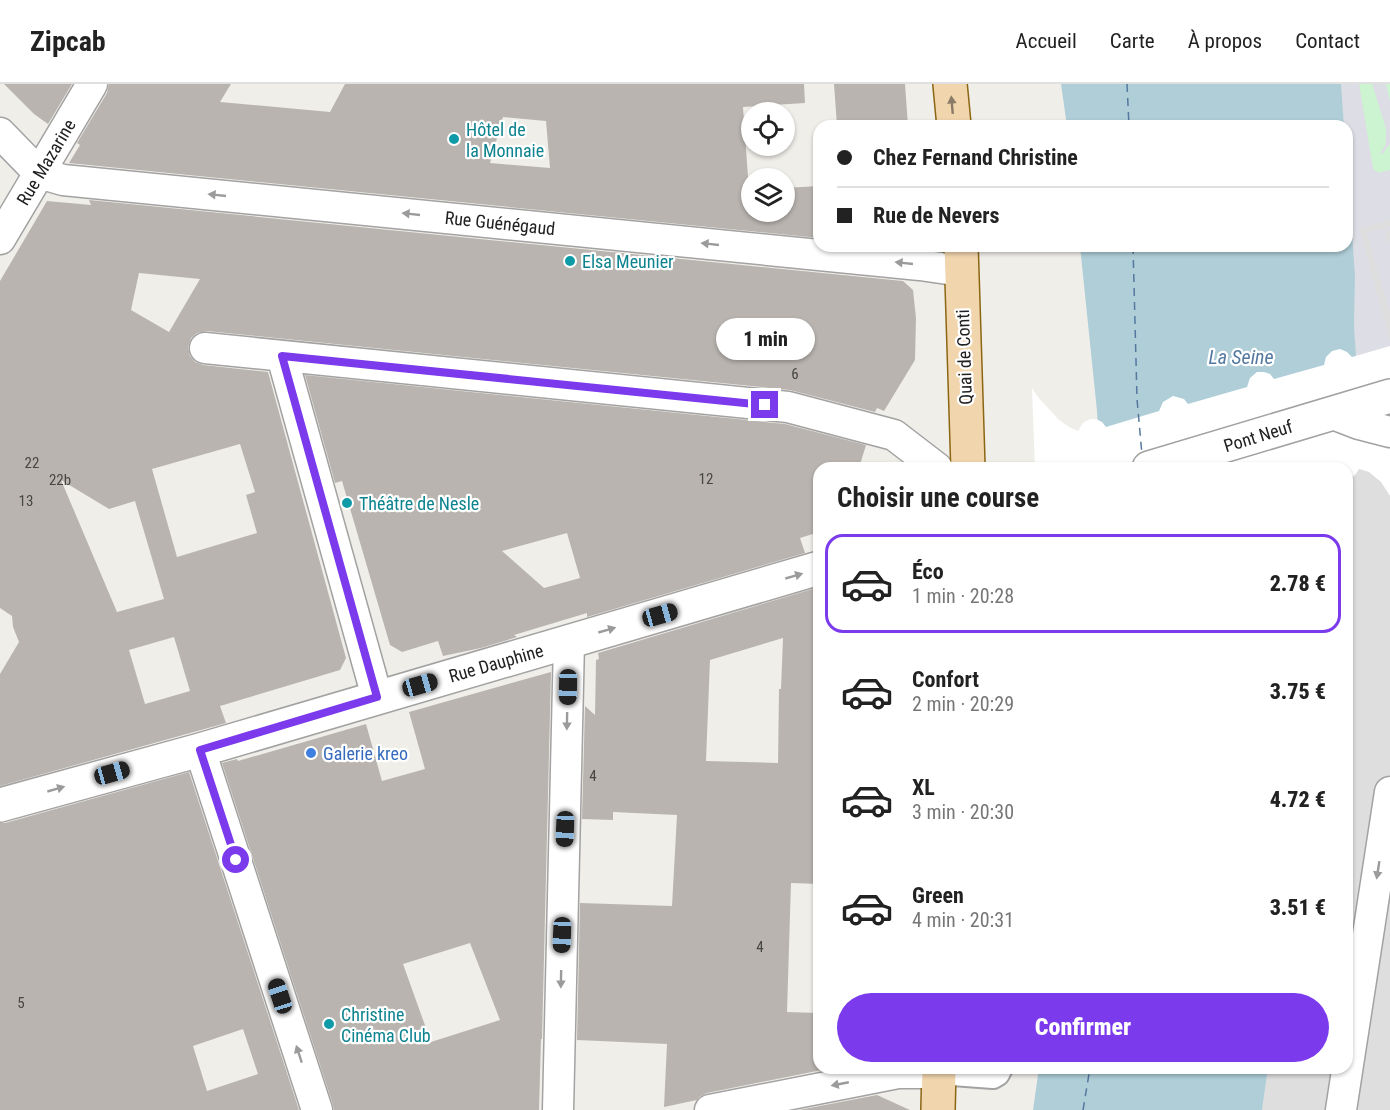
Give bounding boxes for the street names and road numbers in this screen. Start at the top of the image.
street label: Rue Mazarine [12,115,80,209]
street label: Rue Guénégaud [444,207,556,239]
street label: Quai de Conti [952,309,976,405]
street label: Pont Neuf [1221,415,1295,456]
street label: Rue Dauphine [446,639,546,687]

